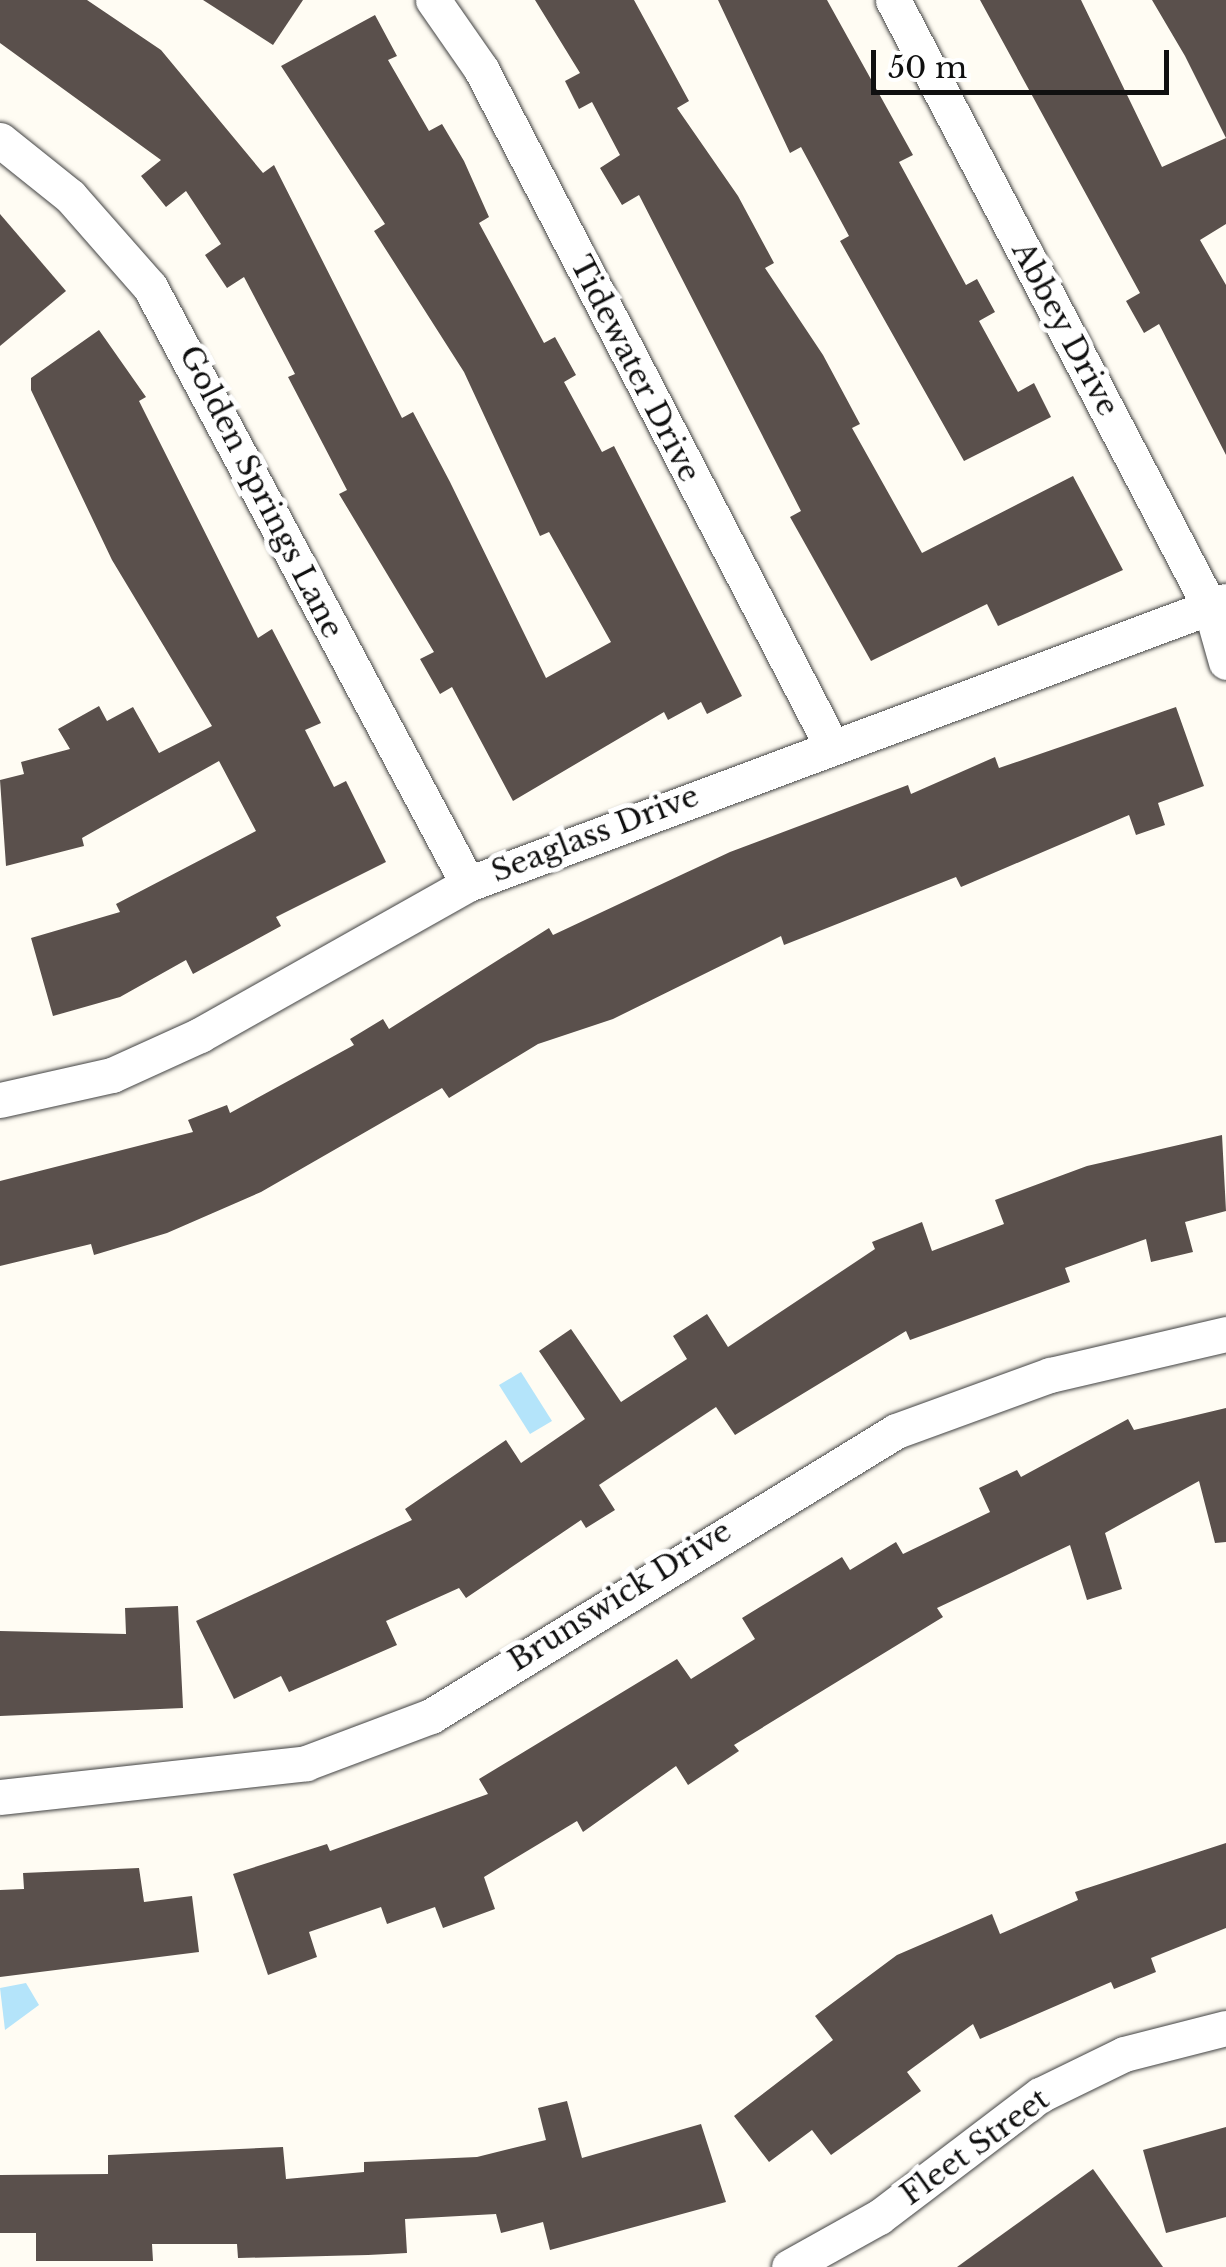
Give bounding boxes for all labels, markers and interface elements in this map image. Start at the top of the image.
scale bar [876,30,1174,92]
text: 50 m [888,49,967,86]
street label: Abbey Drive [1004,235,1126,423]
street label: Tidewater Drive [562,250,708,488]
street label: Golden Springs Lane [172,340,350,644]
street label: Seaglass Drive [486,778,704,890]
street label: Brunswick Drive [502,1513,738,1679]
street label: Fleet Street [894,2081,1056,2213]

